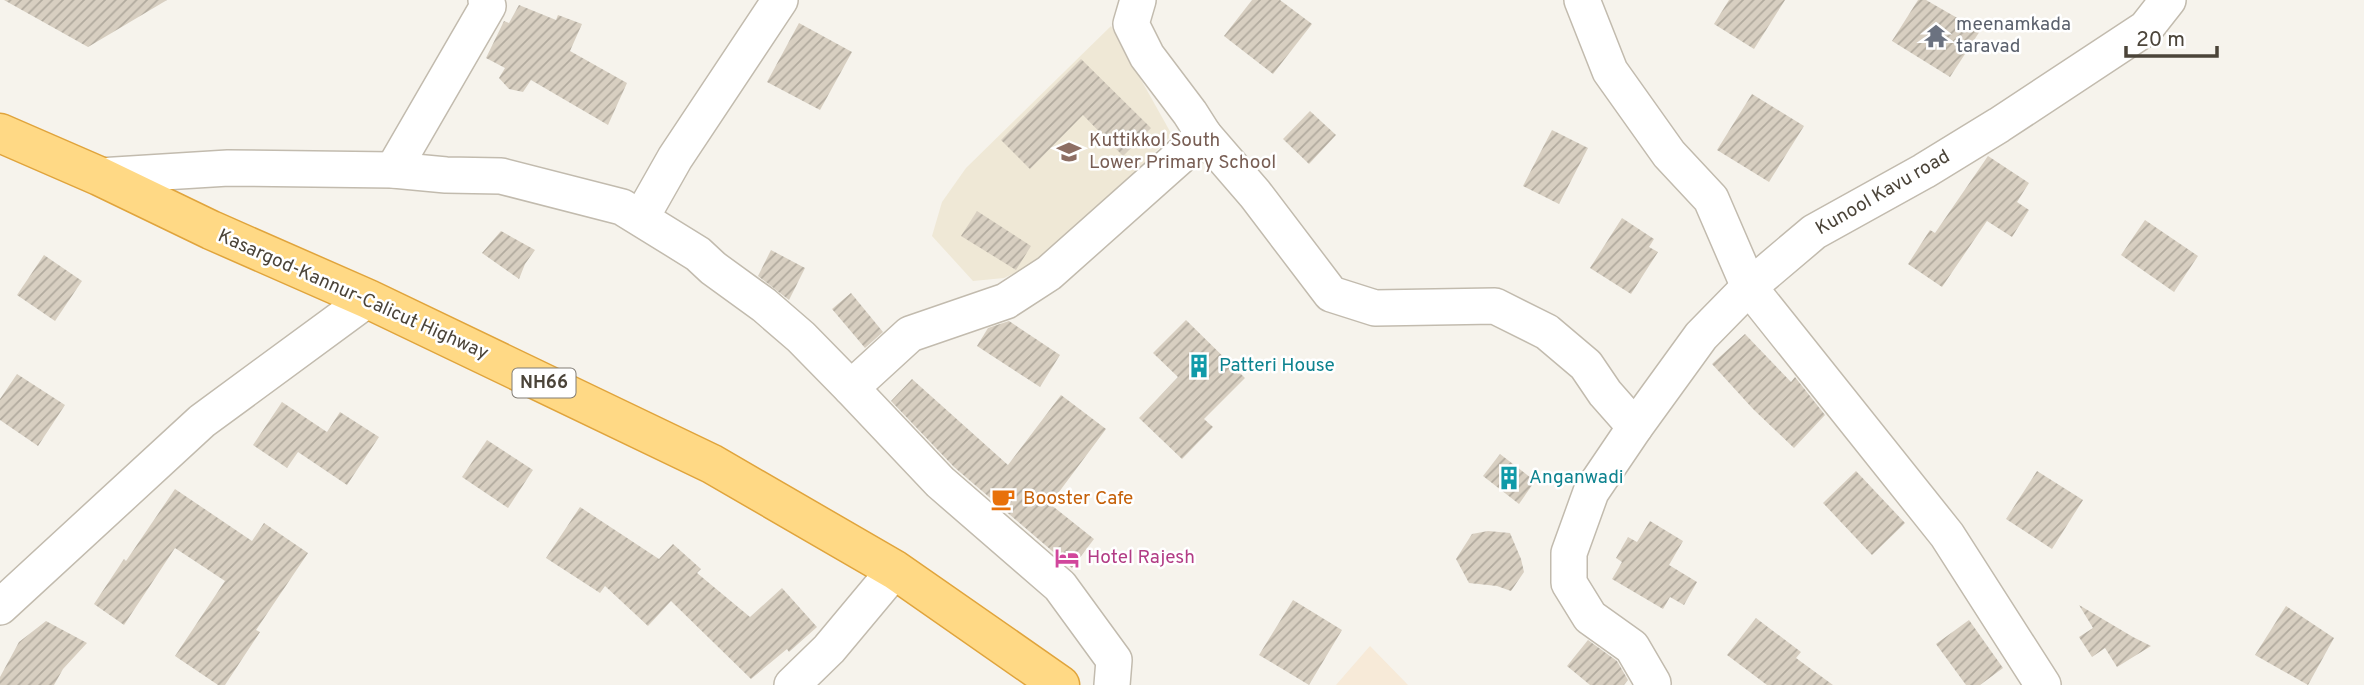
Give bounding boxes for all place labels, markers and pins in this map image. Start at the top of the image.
place label: meenamkada taravad [1956,13,2071,59]
temple icon: meenamkada taravad [1922,22,1950,50]
place label: Kuttikkol South Lower Primary School [1089,129,1276,175]
school or university icon: Kuttikkol South Lower Primary School [1055,138,1083,166]
building icon: Patteri House [1185,352,1213,380]
place label: Patteri House [1219,354,1335,378]
building icon: Anganwadi [1495,464,1523,492]
place label: Anganwadi [1529,466,1624,490]
cafe icon: Booster Cafe [989,485,1017,513]
place label: Booster Cafe [1023,487,1133,511]
hotel icon: Hotel Rajesh [1053,544,1081,572]
place label: Hotel Rajesh [1087,546,1195,570]

